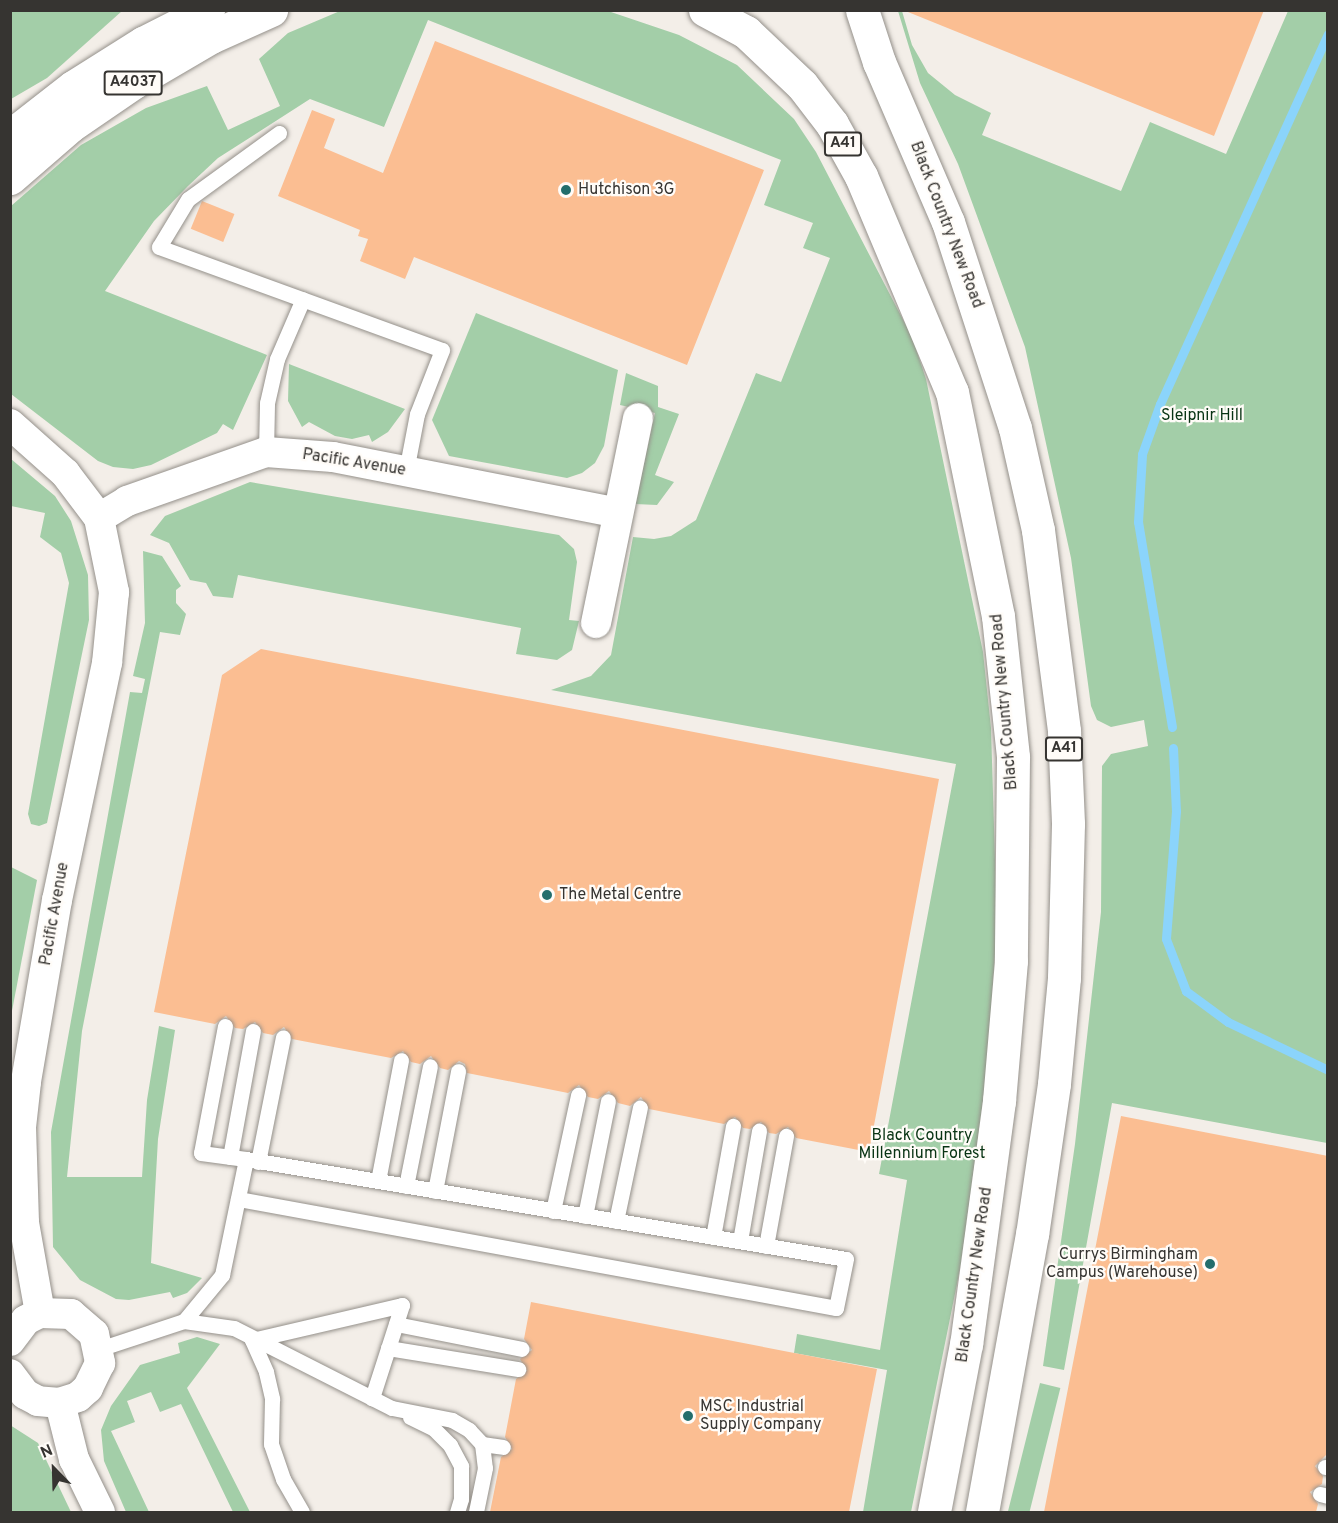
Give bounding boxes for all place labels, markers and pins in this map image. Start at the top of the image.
place label: Hutchison 3G [578,180,675,200]
marker: Hutchison 3G [559,183,573,197]
place label: The Metal Centre [559,885,681,905]
marker: The Metal Centre [540,888,554,902]
place label: Currys Birmingham Campus (Warehouse) [1046,1245,1198,1283]
marker: Currys Birmingham Campus (Warehouse) [1203,1257,1217,1271]
place label: MSC Industrial Supply Company [700,1397,821,1435]
marker: MSC Industrial Supply Company [681,1409,695,1423]

